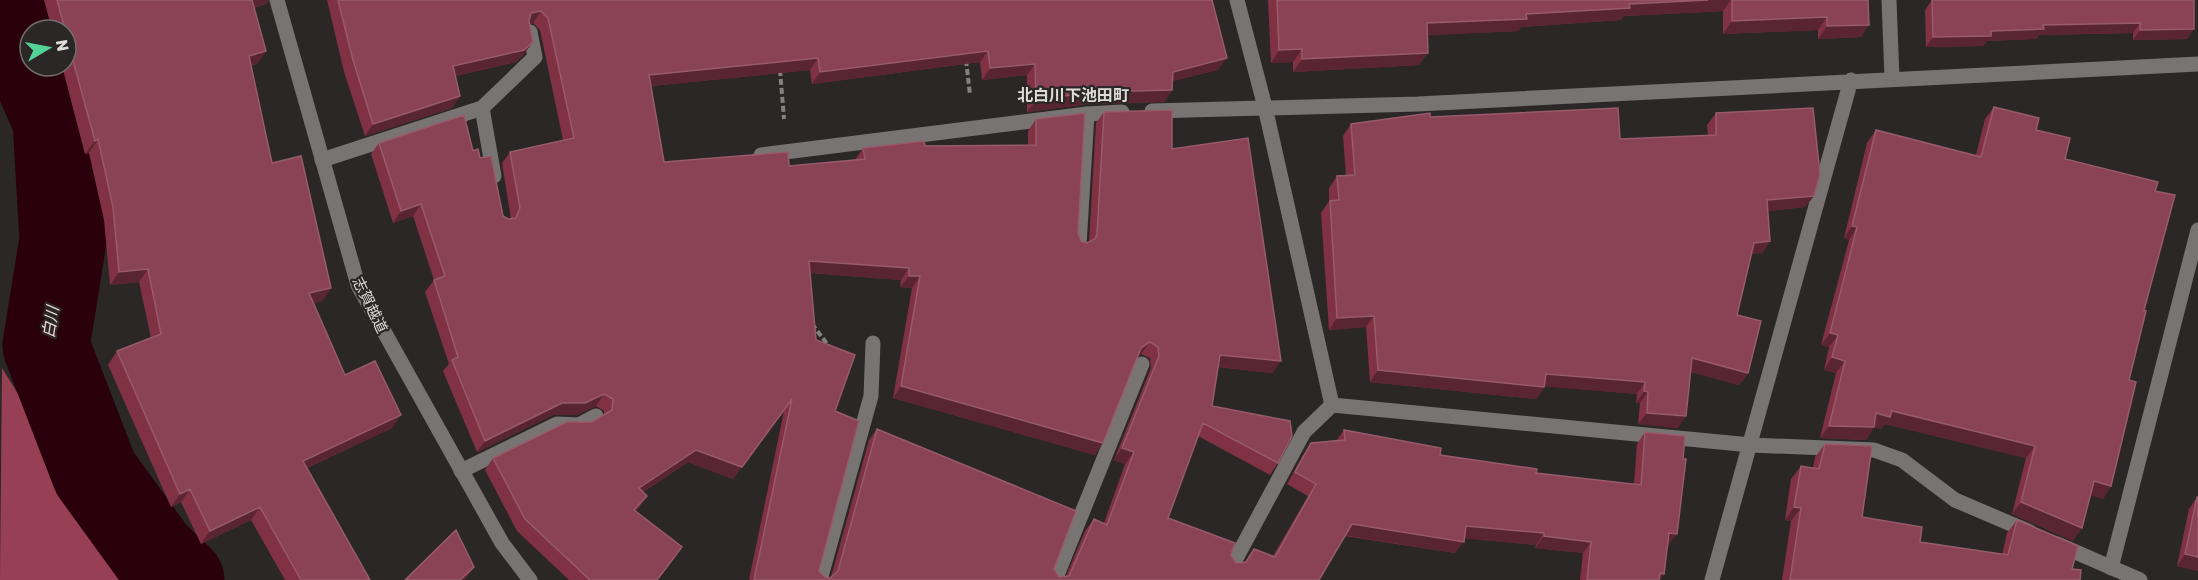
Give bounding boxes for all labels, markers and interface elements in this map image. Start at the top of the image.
north arrow [18,18,78,78]
text: N [52,38,73,53]
district label: 北白川下池田町 [1017,86,1129,105]
street label: 志賀越道 [349,274,391,336]
water label: 白川 [39,303,63,339]

